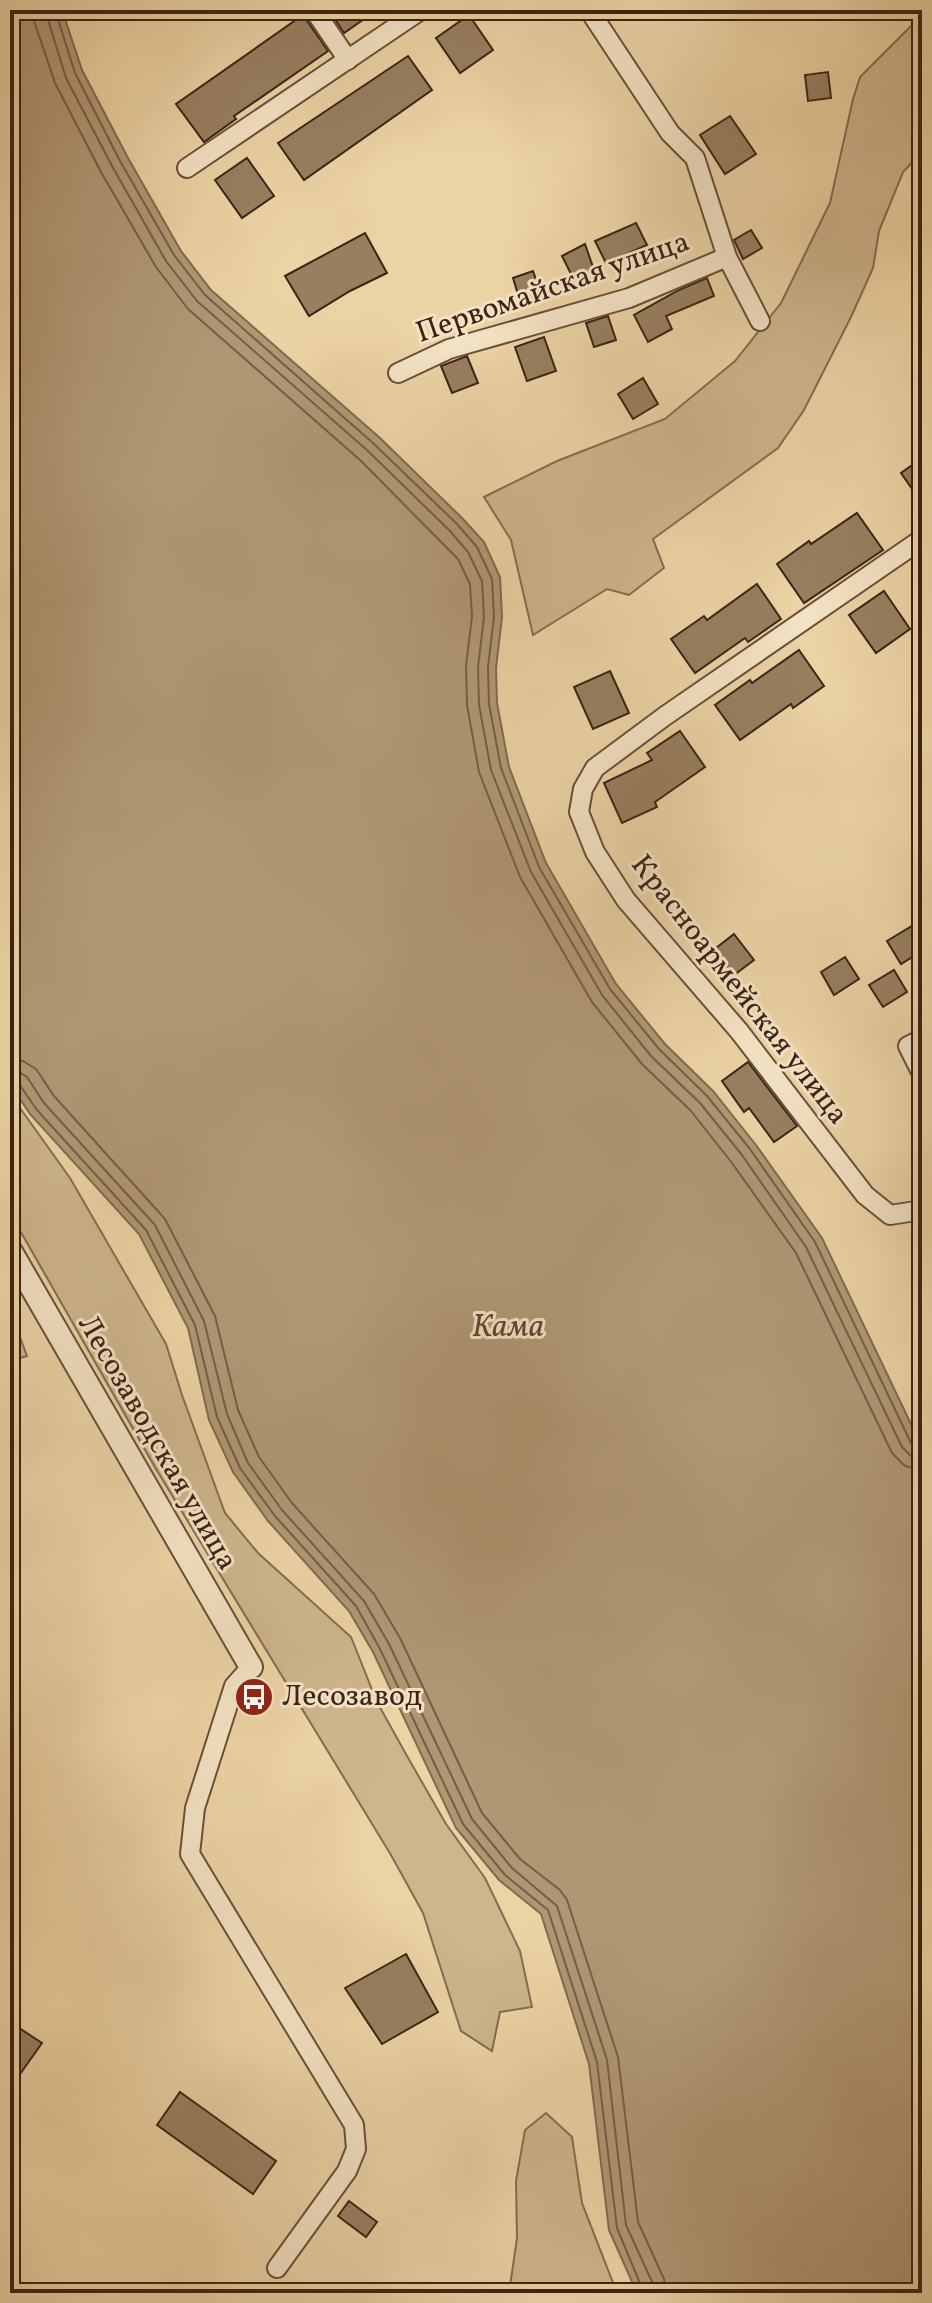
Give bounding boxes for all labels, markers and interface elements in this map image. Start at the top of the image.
street label: Первомайская улица [411,221,695,355]
street label: Красноармейская улица [620,846,858,1134]
water label: Кама [472,1306,544,1350]
street label: Лесозаводская улица [67,1308,247,1578]
bus stop icon: Лесозавод [233,1676,275,1718]
place label: Лесозавод [282,1676,422,1718]

